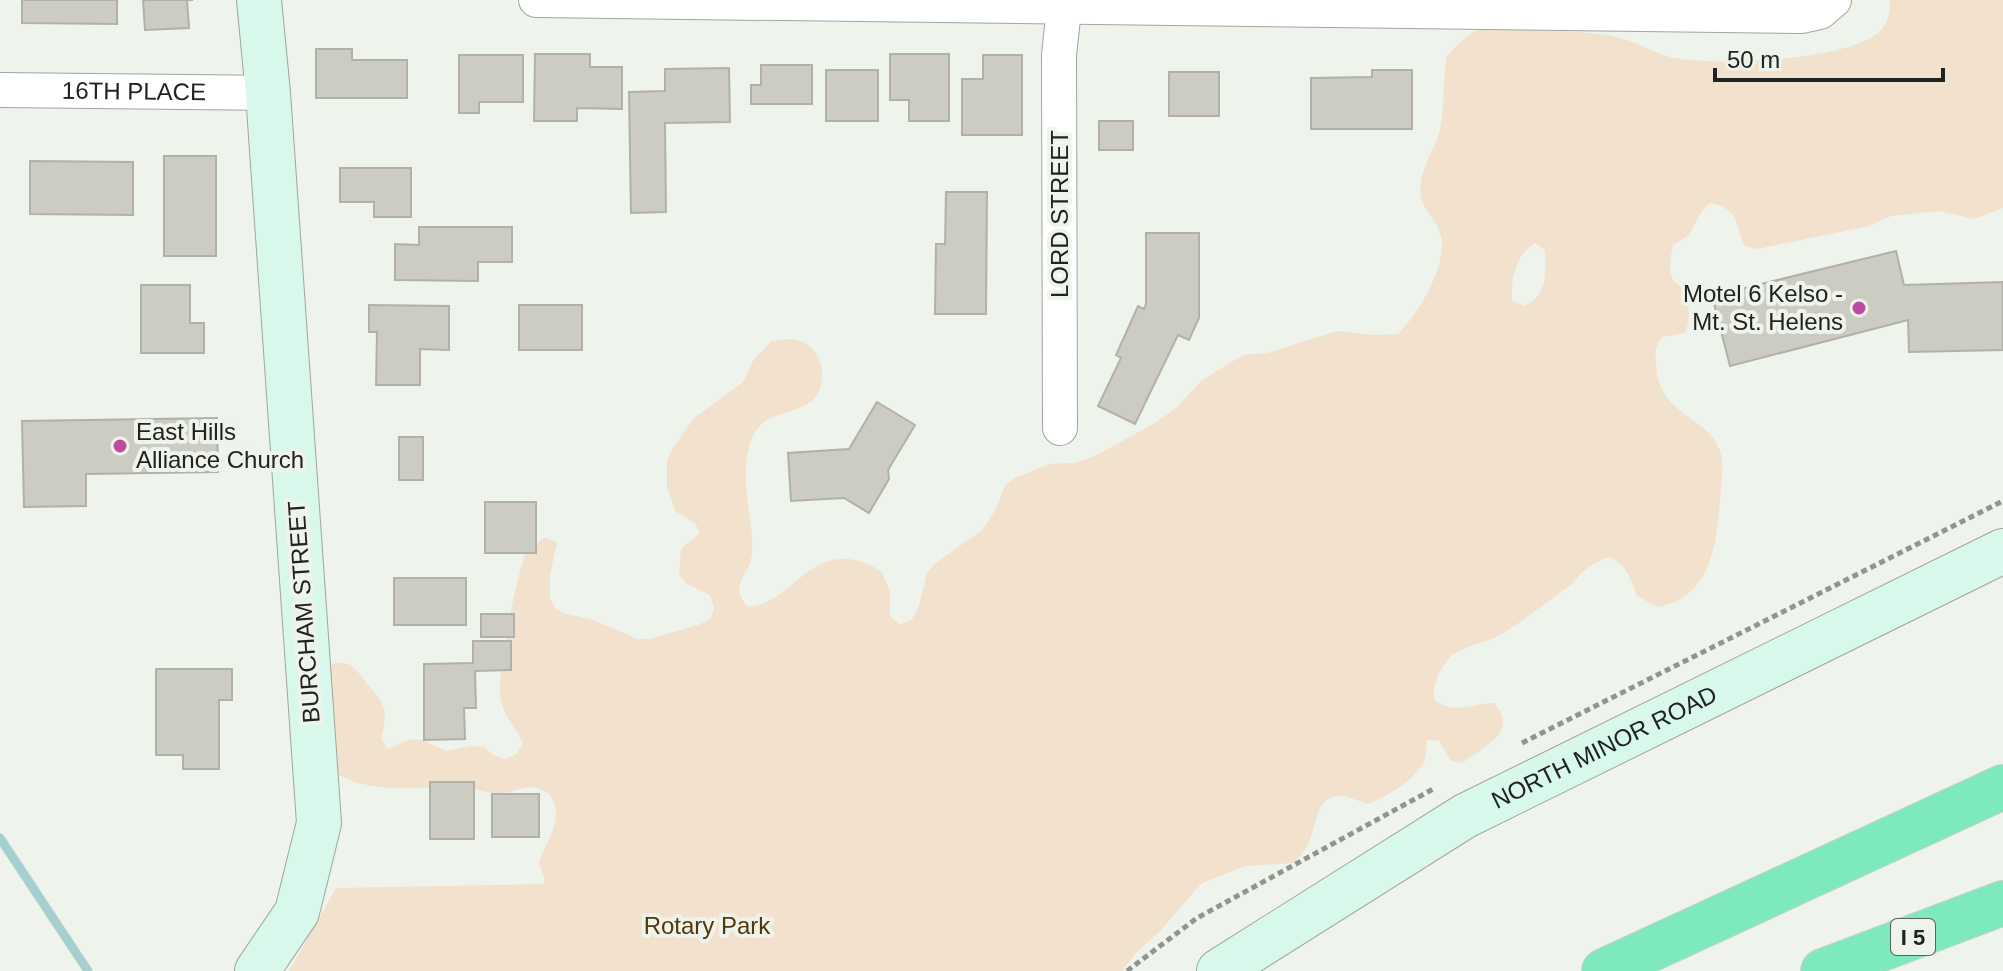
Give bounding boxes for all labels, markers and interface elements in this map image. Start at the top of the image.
scale bar [1715,32,1943,82]
text: 50 m [1727,46,1780,73]
street label: 16TH PLACE [62,77,206,105]
street label: LORD STREET [1046,130,1073,298]
place label: Motel 6 Kelso - Mt. St. Helens [1683,280,1843,335]
marker: Motel 6 Kelso - Mt. St. Helens [1850,299,1868,317]
place label: East Hills Alliance Church [136,418,304,473]
marker: East Hills Alliance Church [111,437,129,455]
street label: BURCHAM STREET [282,500,325,724]
street label: NORTH MINOR ROAD [1487,680,1721,814]
park label: Rotary Park [644,912,771,939]
road number: I 5 [1891,919,1935,955]

